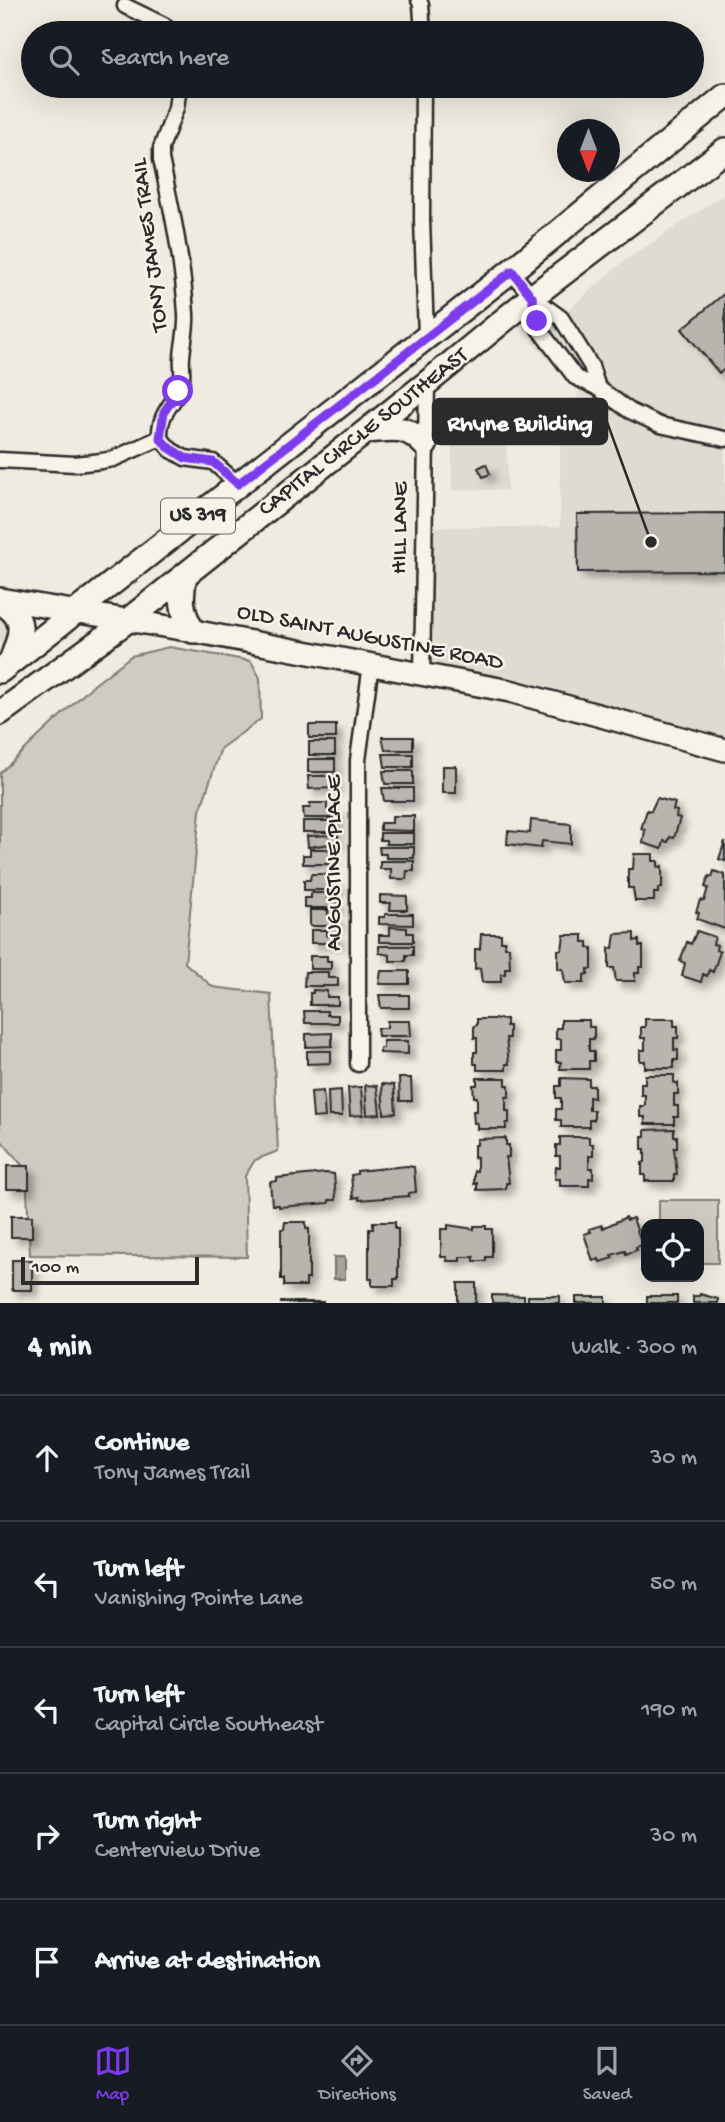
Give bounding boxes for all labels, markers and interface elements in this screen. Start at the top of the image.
search box [21,21,704,98]
icon: search [45,41,83,79]
text: Search here [101,44,229,75]
north arrow [557,119,620,182]
street label: TONY JAMES TRAIL [127,155,175,335]
route end [521,305,552,336]
street label: CAPITAL CIRCLE SOUTHEAST [254,342,475,523]
route start [162,375,193,406]
callout: Rhyne Building [433,399,607,444]
text: Rhyne Building [446,411,593,440]
street label: HILL LANE [387,480,415,574]
road number: US 319 [161,498,235,534]
street label: OLD SAINT AUGUSTINE ROAD [235,599,506,677]
street label: AUGUSTINE PLACE [322,773,349,951]
map controls [641,1219,704,1282]
button: locate [641,1219,704,1282]
scale bar [21,1254,200,1286]
text: 100 m [32,1257,79,1280]
text: 4 min [28,1331,91,1366]
text: Walk · 300 m [571,1335,697,1362]
text: Continue [95,1429,189,1460]
icon: ahead [28,1439,66,1477]
text: 30 m [650,1445,697,1472]
text: Tony James Trail [95,1460,250,1487]
text: Turn left [95,1555,183,1586]
icon: left [28,1565,66,1603]
text: 50 m [650,1571,697,1598]
text: Vanishing Pointe Lane [95,1586,303,1613]
text: Turn left [95,1681,183,1712]
icon: left [28,1691,66,1729]
text: 190 m [641,1697,697,1724]
text: Capital Circle Southeast [95,1712,323,1739]
text: Turn right [95,1807,199,1838]
icon: right [28,1817,66,1855]
text: 30 m [650,1823,697,1850]
text: Centerview Drive [95,1838,260,1865]
icon: arrive [28,1943,66,1981]
text: Arrive at destination [95,1947,320,1978]
tab: Map [94,2042,132,2107]
tab: Directions [319,2042,396,2107]
tab: Saved [583,2042,631,2107]

